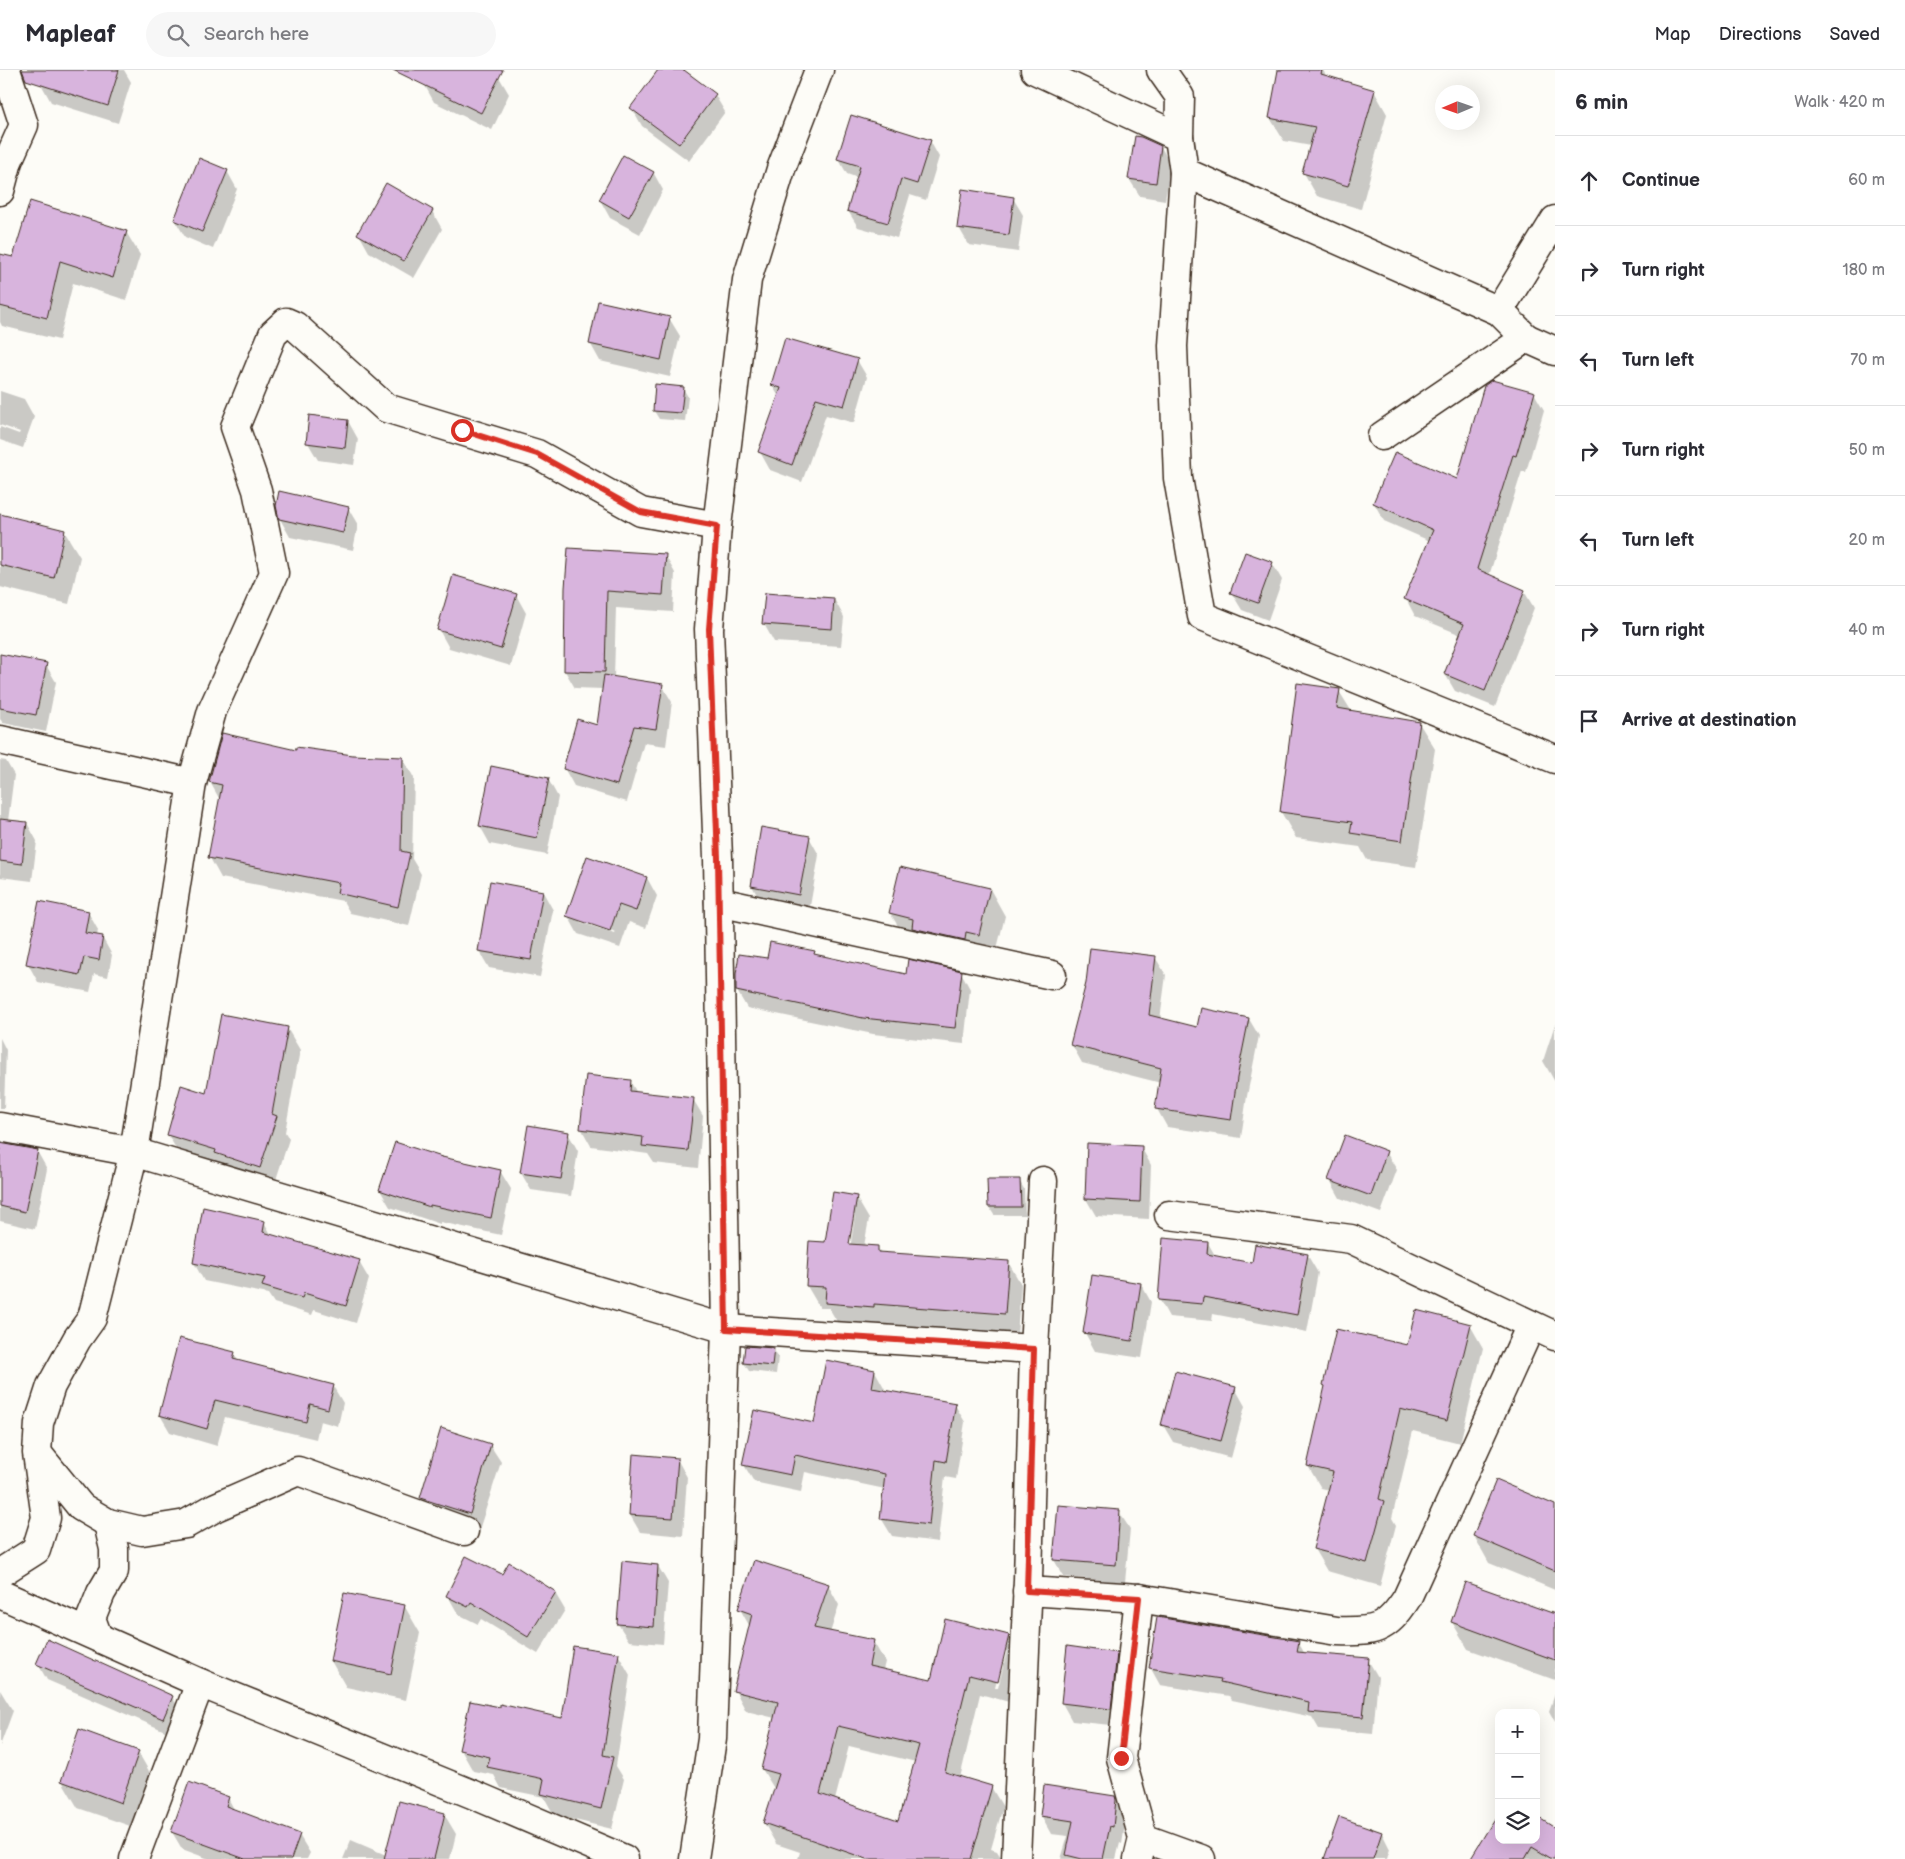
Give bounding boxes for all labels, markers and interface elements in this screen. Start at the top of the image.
search box [146,12,496,57]
text: Mapleaf [25,20,116,49]
icon: search [164,21,192,49]
text: Search here [204,23,309,46]
text: Map [1655,24,1691,45]
text: Directions [1719,24,1801,45]
text: Saved [1829,24,1880,45]
north arrow [1435,85,1480,130]
text: 6 min [1575,90,1628,115]
text: Walk · 420 m [1794,93,1885,112]
icon: ahead [1575,167,1603,195]
text: Continue [1622,169,1700,192]
text: 60 m [1848,171,1885,190]
icon: right [1575,257,1603,285]
text: Turn right [1622,259,1705,282]
text: 180 m [1843,261,1885,280]
icon: left [1575,347,1603,375]
text: Turn left [1622,349,1694,372]
text: 70 m [1850,351,1885,370]
route start [451,419,474,442]
icon: right [1575,437,1603,465]
text: Turn right [1622,439,1705,462]
text: 50 m [1849,441,1885,460]
icon: left [1575,527,1603,555]
text: Turn left [1622,529,1694,552]
text: 20 m [1849,531,1885,550]
icon: right [1575,617,1603,645]
text: Turn right [1622,619,1705,642]
text: 40 m [1848,621,1885,640]
icon: arrive [1575,707,1603,735]
text: Arrive at destination [1622,709,1797,732]
map controls [1495,1709,1540,1844]
button: + [1495,1709,1540,1754]
route end [1110,1747,1133,1770]
button: − [1495,1754,1540,1799]
button: layers [1495,1799,1540,1844]

